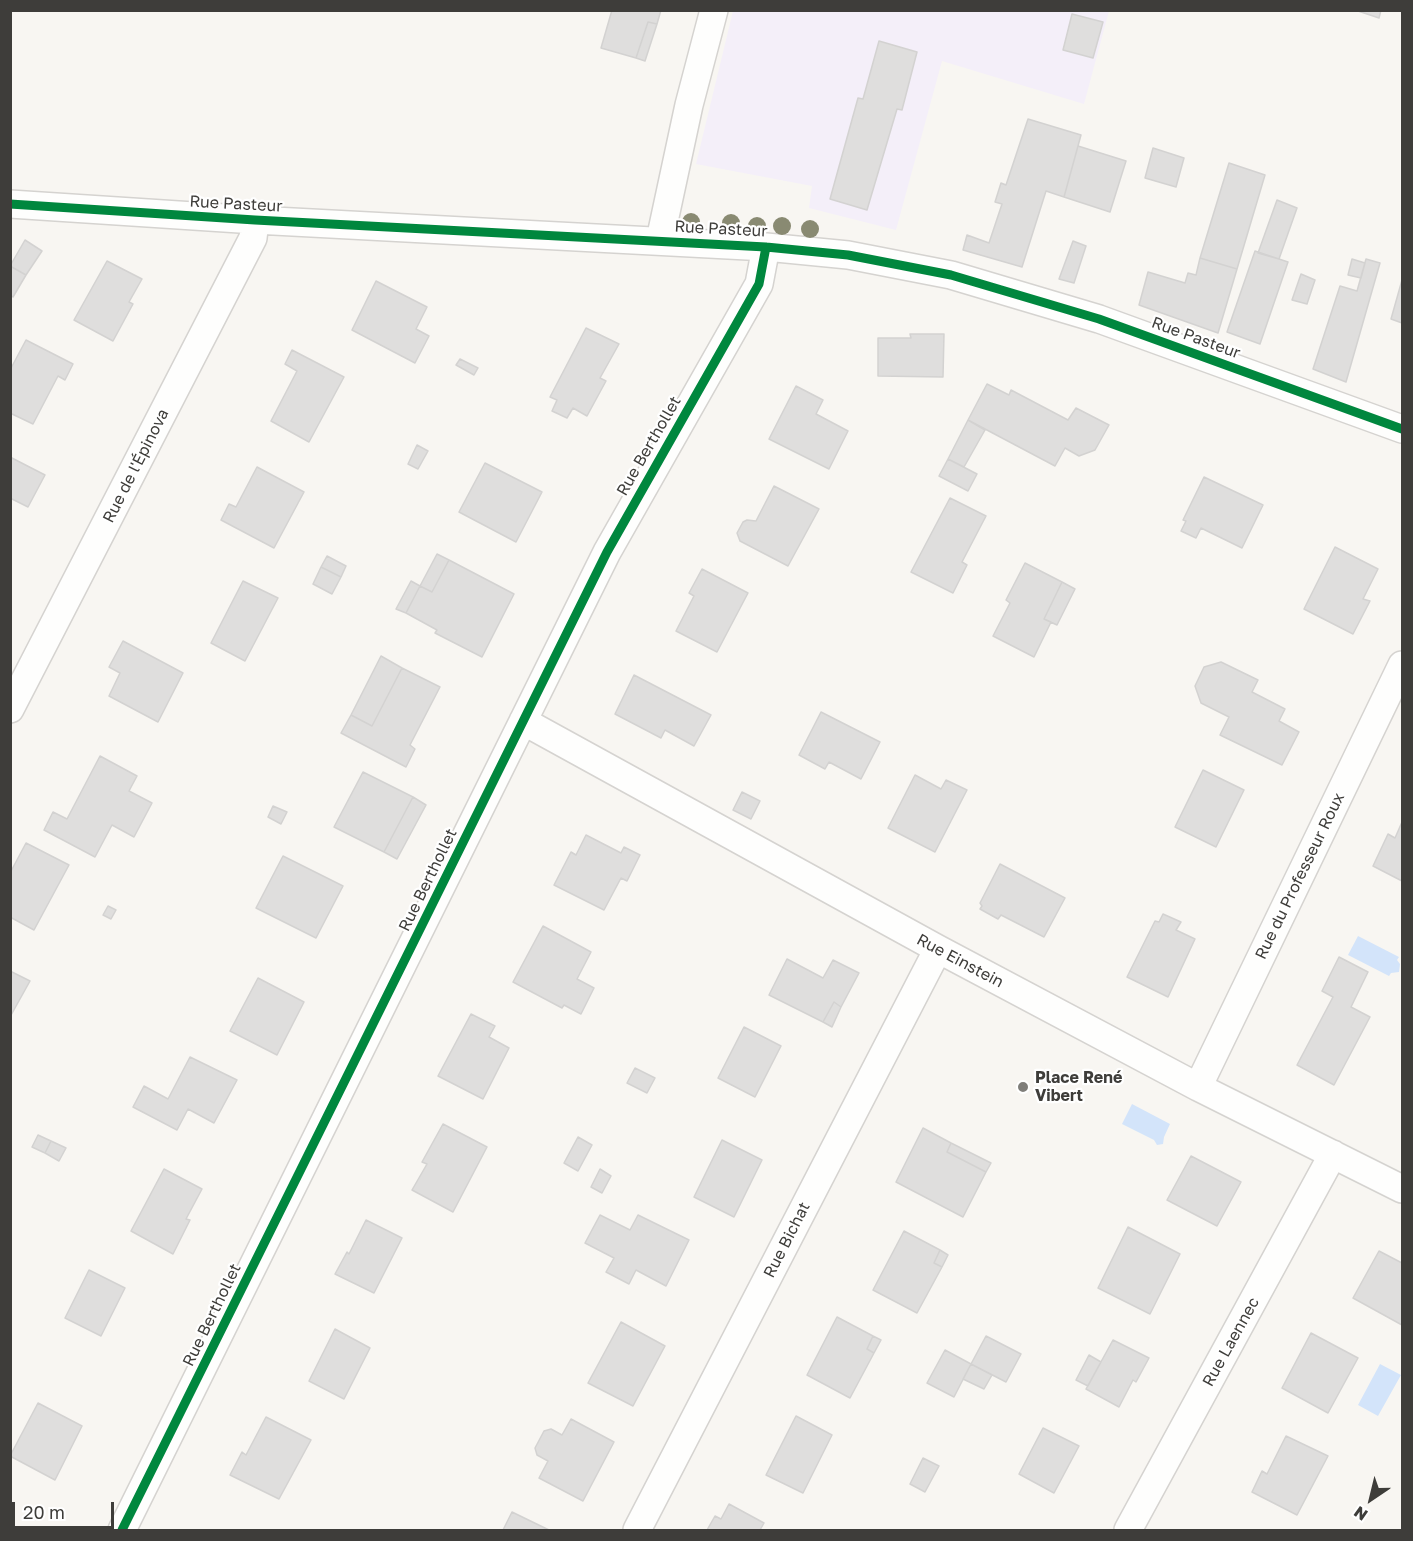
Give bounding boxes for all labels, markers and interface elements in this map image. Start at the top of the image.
street label: Rue Pasteur [189,192,283,216]
street label: Rue Pasteur [674,217,768,241]
street label: Rue Pasteur [1149,313,1243,363]
street label: Rue Berthollet [613,393,685,499]
street label: Rue de l'Épinova [99,406,173,526]
street label: Rue du Professeur Roux [1251,790,1349,962]
street label: Rue Berthollet [395,826,461,934]
street label: Rue Einstein [913,930,1007,992]
place label: Place René Vibert [1035,1068,1122,1106]
marker: Place René Vibert [1016,1080,1030,1094]
street label: Rue Bichat [760,1199,814,1281]
street label: Rue Berthollet [179,1261,245,1369]
street label: Rue Laennec [1199,1294,1263,1390]
north arrow [1341,1469,1401,1529]
scale bar [15,1490,117,1528]
text: 20 m [23,1501,65,1523]
text: N [1350,1502,1371,1525]

